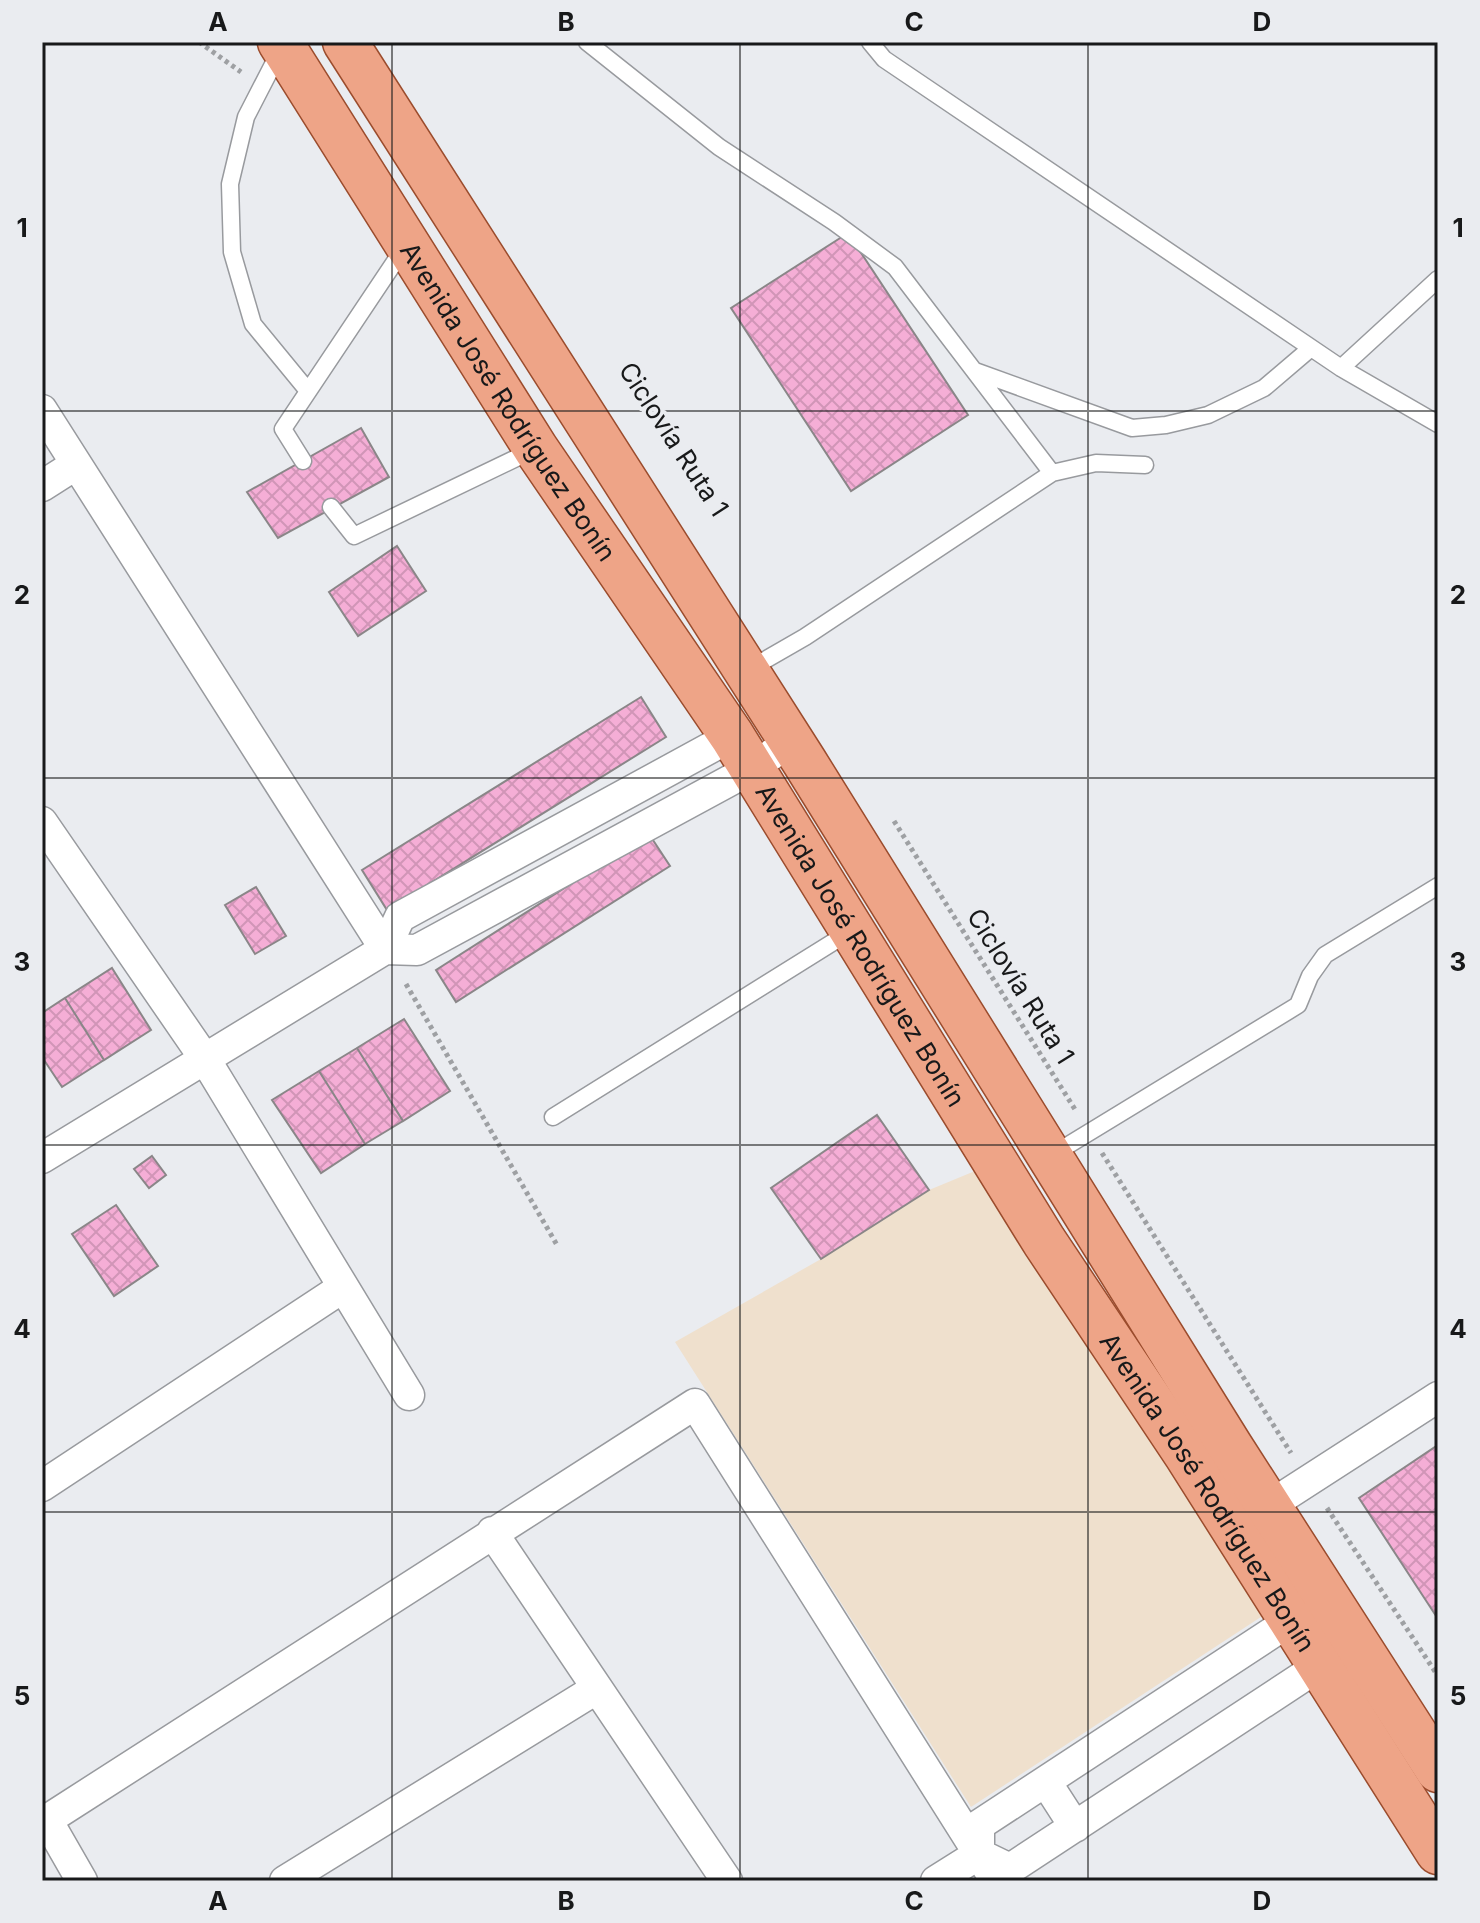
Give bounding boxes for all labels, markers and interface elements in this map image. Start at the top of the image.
text: A [208,6,228,37]
text: B [557,6,575,37]
text: C [904,6,924,37]
text: D [1253,6,1271,37]
text: 1 [16,212,28,243]
text: 1 [1452,212,1464,243]
street label: Avenida José Rodríguez Bonín [394,236,623,567]
street label: Ciclovía Ruta 1 [613,356,735,522]
text: 2 [14,579,30,610]
text: 2 [1450,579,1466,610]
street label: Avenida José Rodríguez Bonín [750,778,972,1112]
street label: Ciclovía Ruta 1 [961,902,1081,1070]
text: 3 [14,946,30,977]
text: 3 [1450,946,1466,977]
text: 4 [13,1313,31,1344]
text: 4 [1449,1313,1467,1344]
street label: Avenida José Rodríguez Bonín [1094,1327,1323,1657]
text: 5 [14,1680,30,1711]
text: 5 [1450,1680,1466,1711]
text: A [208,1885,228,1916]
text: B [557,1885,575,1916]
text: C [904,1885,924,1916]
text: D [1253,1885,1271,1916]

